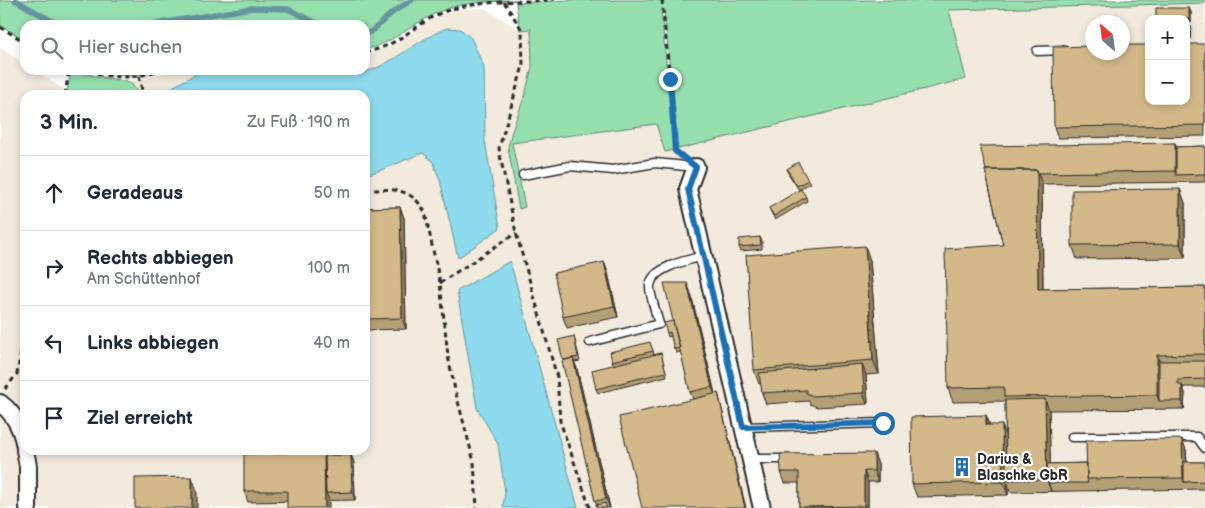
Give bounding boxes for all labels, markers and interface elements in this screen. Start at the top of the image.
north arrow [1085,15,1130,60]
map controls [1145,15,1190,105]
button: + [1145,15,1190,60]
search box [20,20,370,75]
icon: search [38,34,66,62]
text: Hier suchen [78,36,182,59]
button: − [1145,60,1190,105]
route end [659,68,682,91]
text: 3 Min. [40,110,98,135]
text: Zu Fuß · 190 m [247,113,350,132]
icon: ahead [40,179,68,207]
text: Geradeaus [87,182,183,205]
text: 50 m [314,184,350,203]
text: Rechts abbiegen [87,247,234,270]
icon: right [40,254,68,282]
text: 100 m [307,259,350,278]
text: Am Schüttenhof [87,270,201,289]
icon: left [40,329,68,357]
text: Links abbiegen [87,332,219,355]
text: 40 m [313,334,350,353]
icon: arrive [40,404,68,432]
text: Ziel erreicht [87,407,193,430]
route start [872,412,895,435]
place label: Darius & Blaschke GbR [977,451,1068,484]
building icon: Darius & Blaschke GbR [951,456,973,478]

